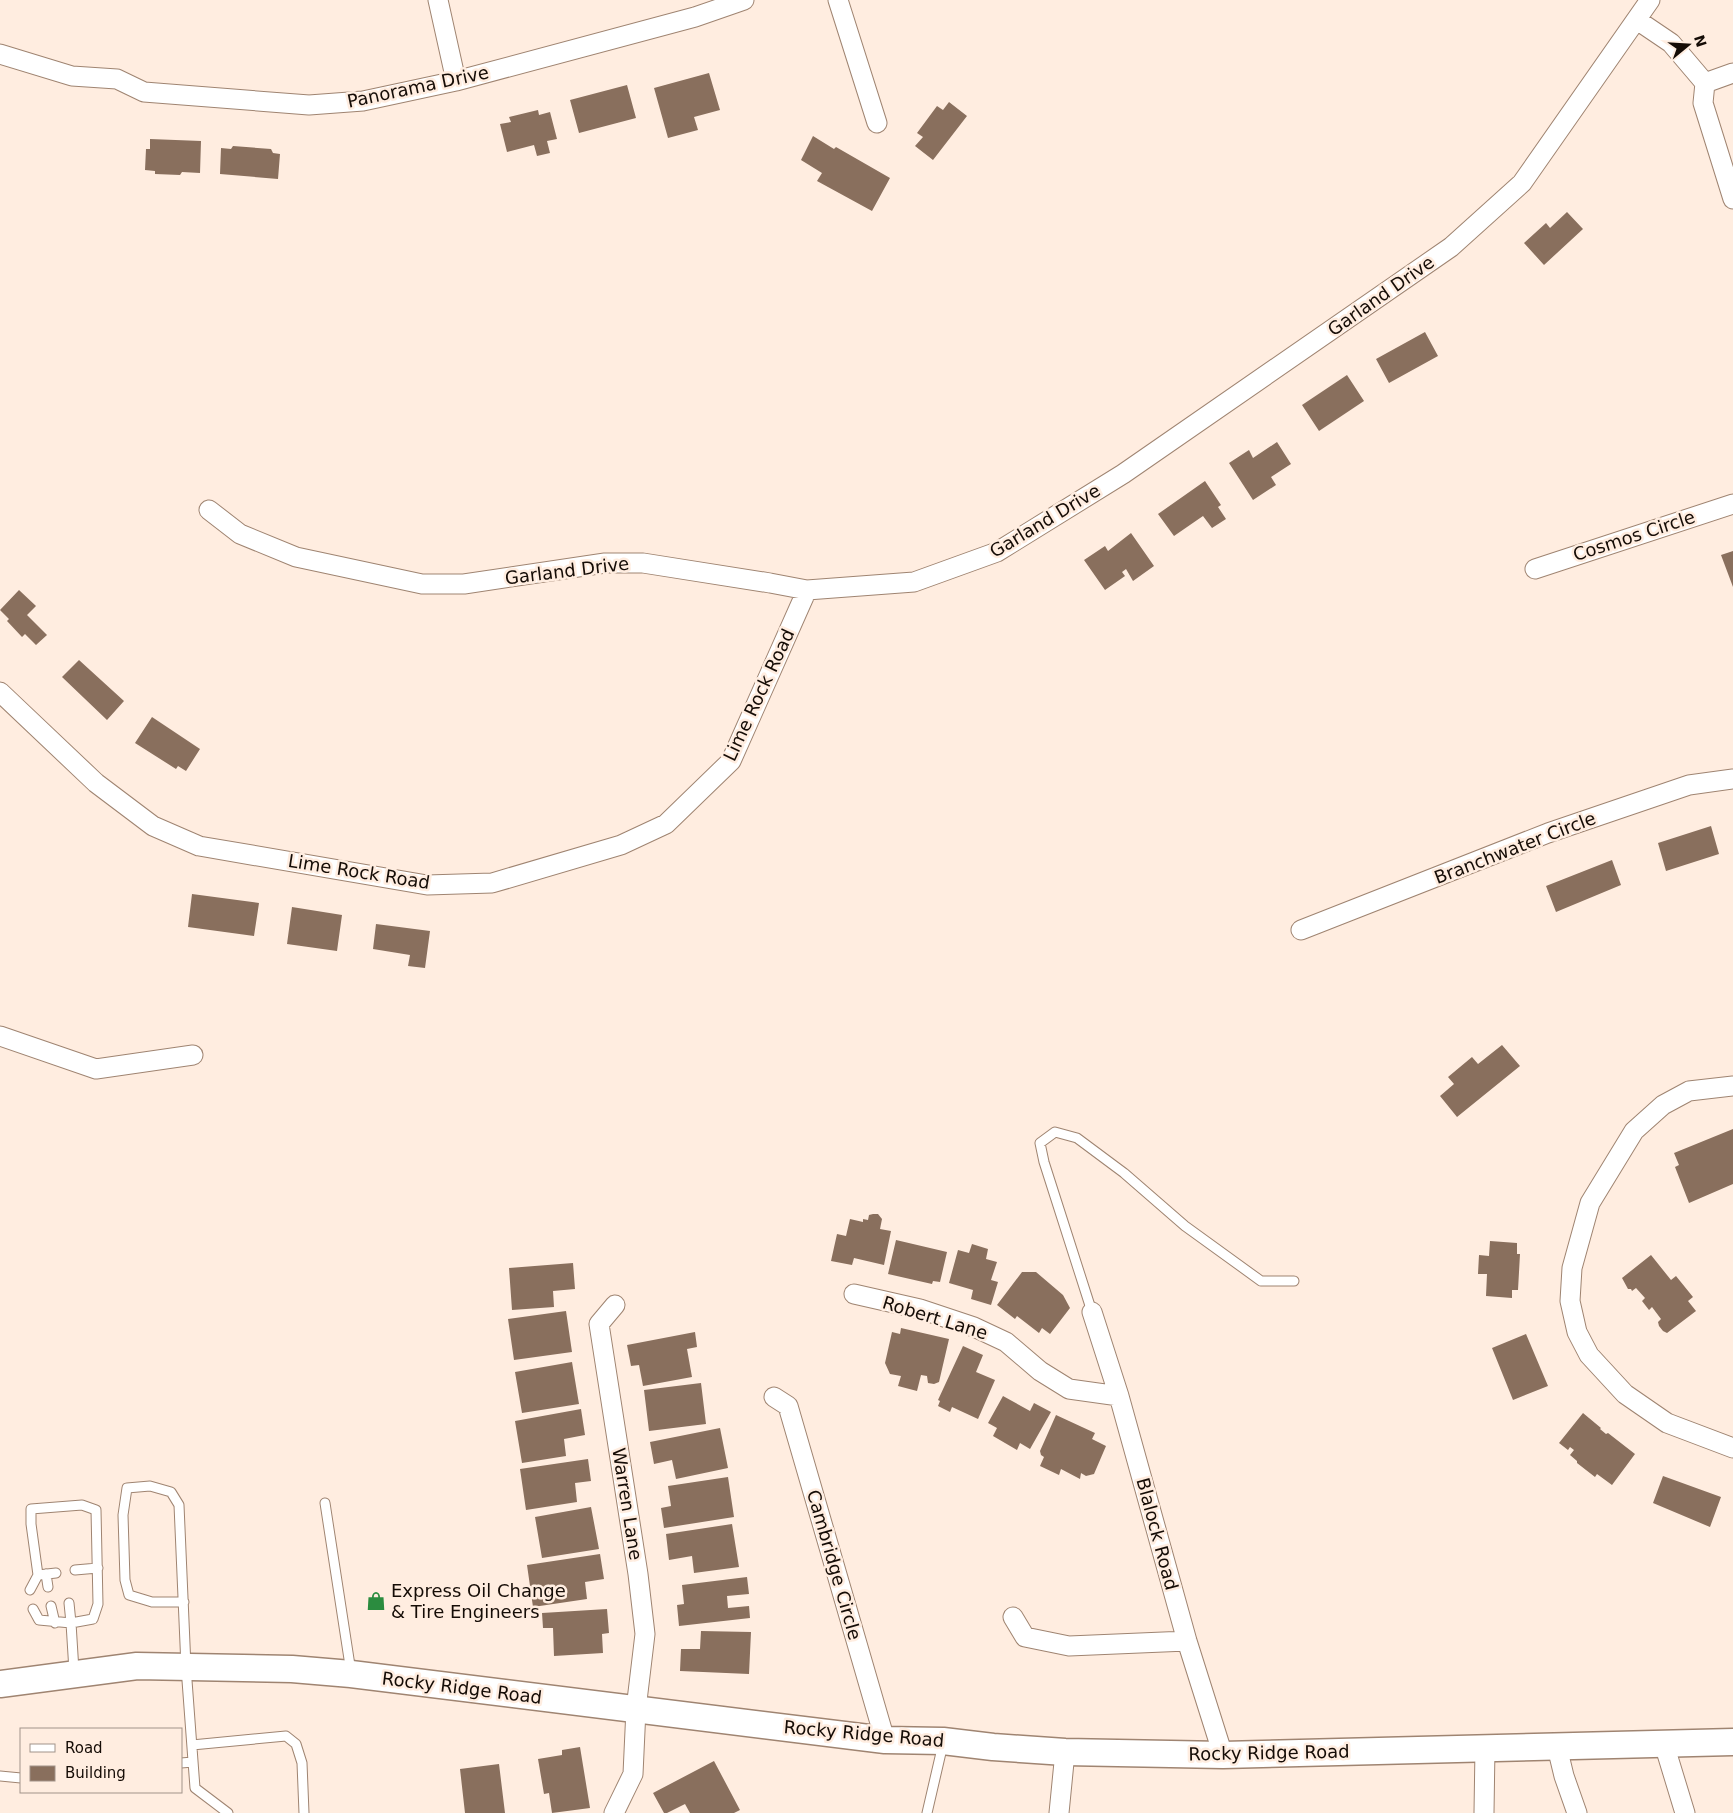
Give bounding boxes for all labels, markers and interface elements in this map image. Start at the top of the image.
north arrow [1663,20,1713,70]
text: N [1691,33,1710,49]
street label: Panorama Drive [345,61,491,112]
street label: Garland Drive [1324,251,1438,340]
street label: Garland Drive [986,479,1104,562]
street label: Cosmos Circle [1570,506,1698,565]
street label: Garland Drive [504,552,630,589]
street label: Lime Rock Road [719,625,798,764]
street label: Branchwater Circle [1431,807,1598,888]
street label: Lime Rock Road [287,850,431,893]
street label: Robert Lane [880,1292,990,1343]
street label: Warren Lane [608,1446,647,1562]
street label: Blalock Road [1132,1475,1183,1592]
street label: Cambridge Circle [803,1487,866,1642]
place label: Express Oil Change & Tire Engineers [391,1580,566,1622]
shop icon: Express Oil Change & Tire Engineers [365,1590,387,1612]
street label: Rocky Ridge Road [381,1667,543,1708]
street label: Rocky Ridge Road [783,1716,945,1751]
legend [20,1728,182,1793]
text: Road [65,1739,103,1757]
street label: Rocky Ridge Road [1188,1741,1350,1764]
text: Building [65,1764,126,1782]

